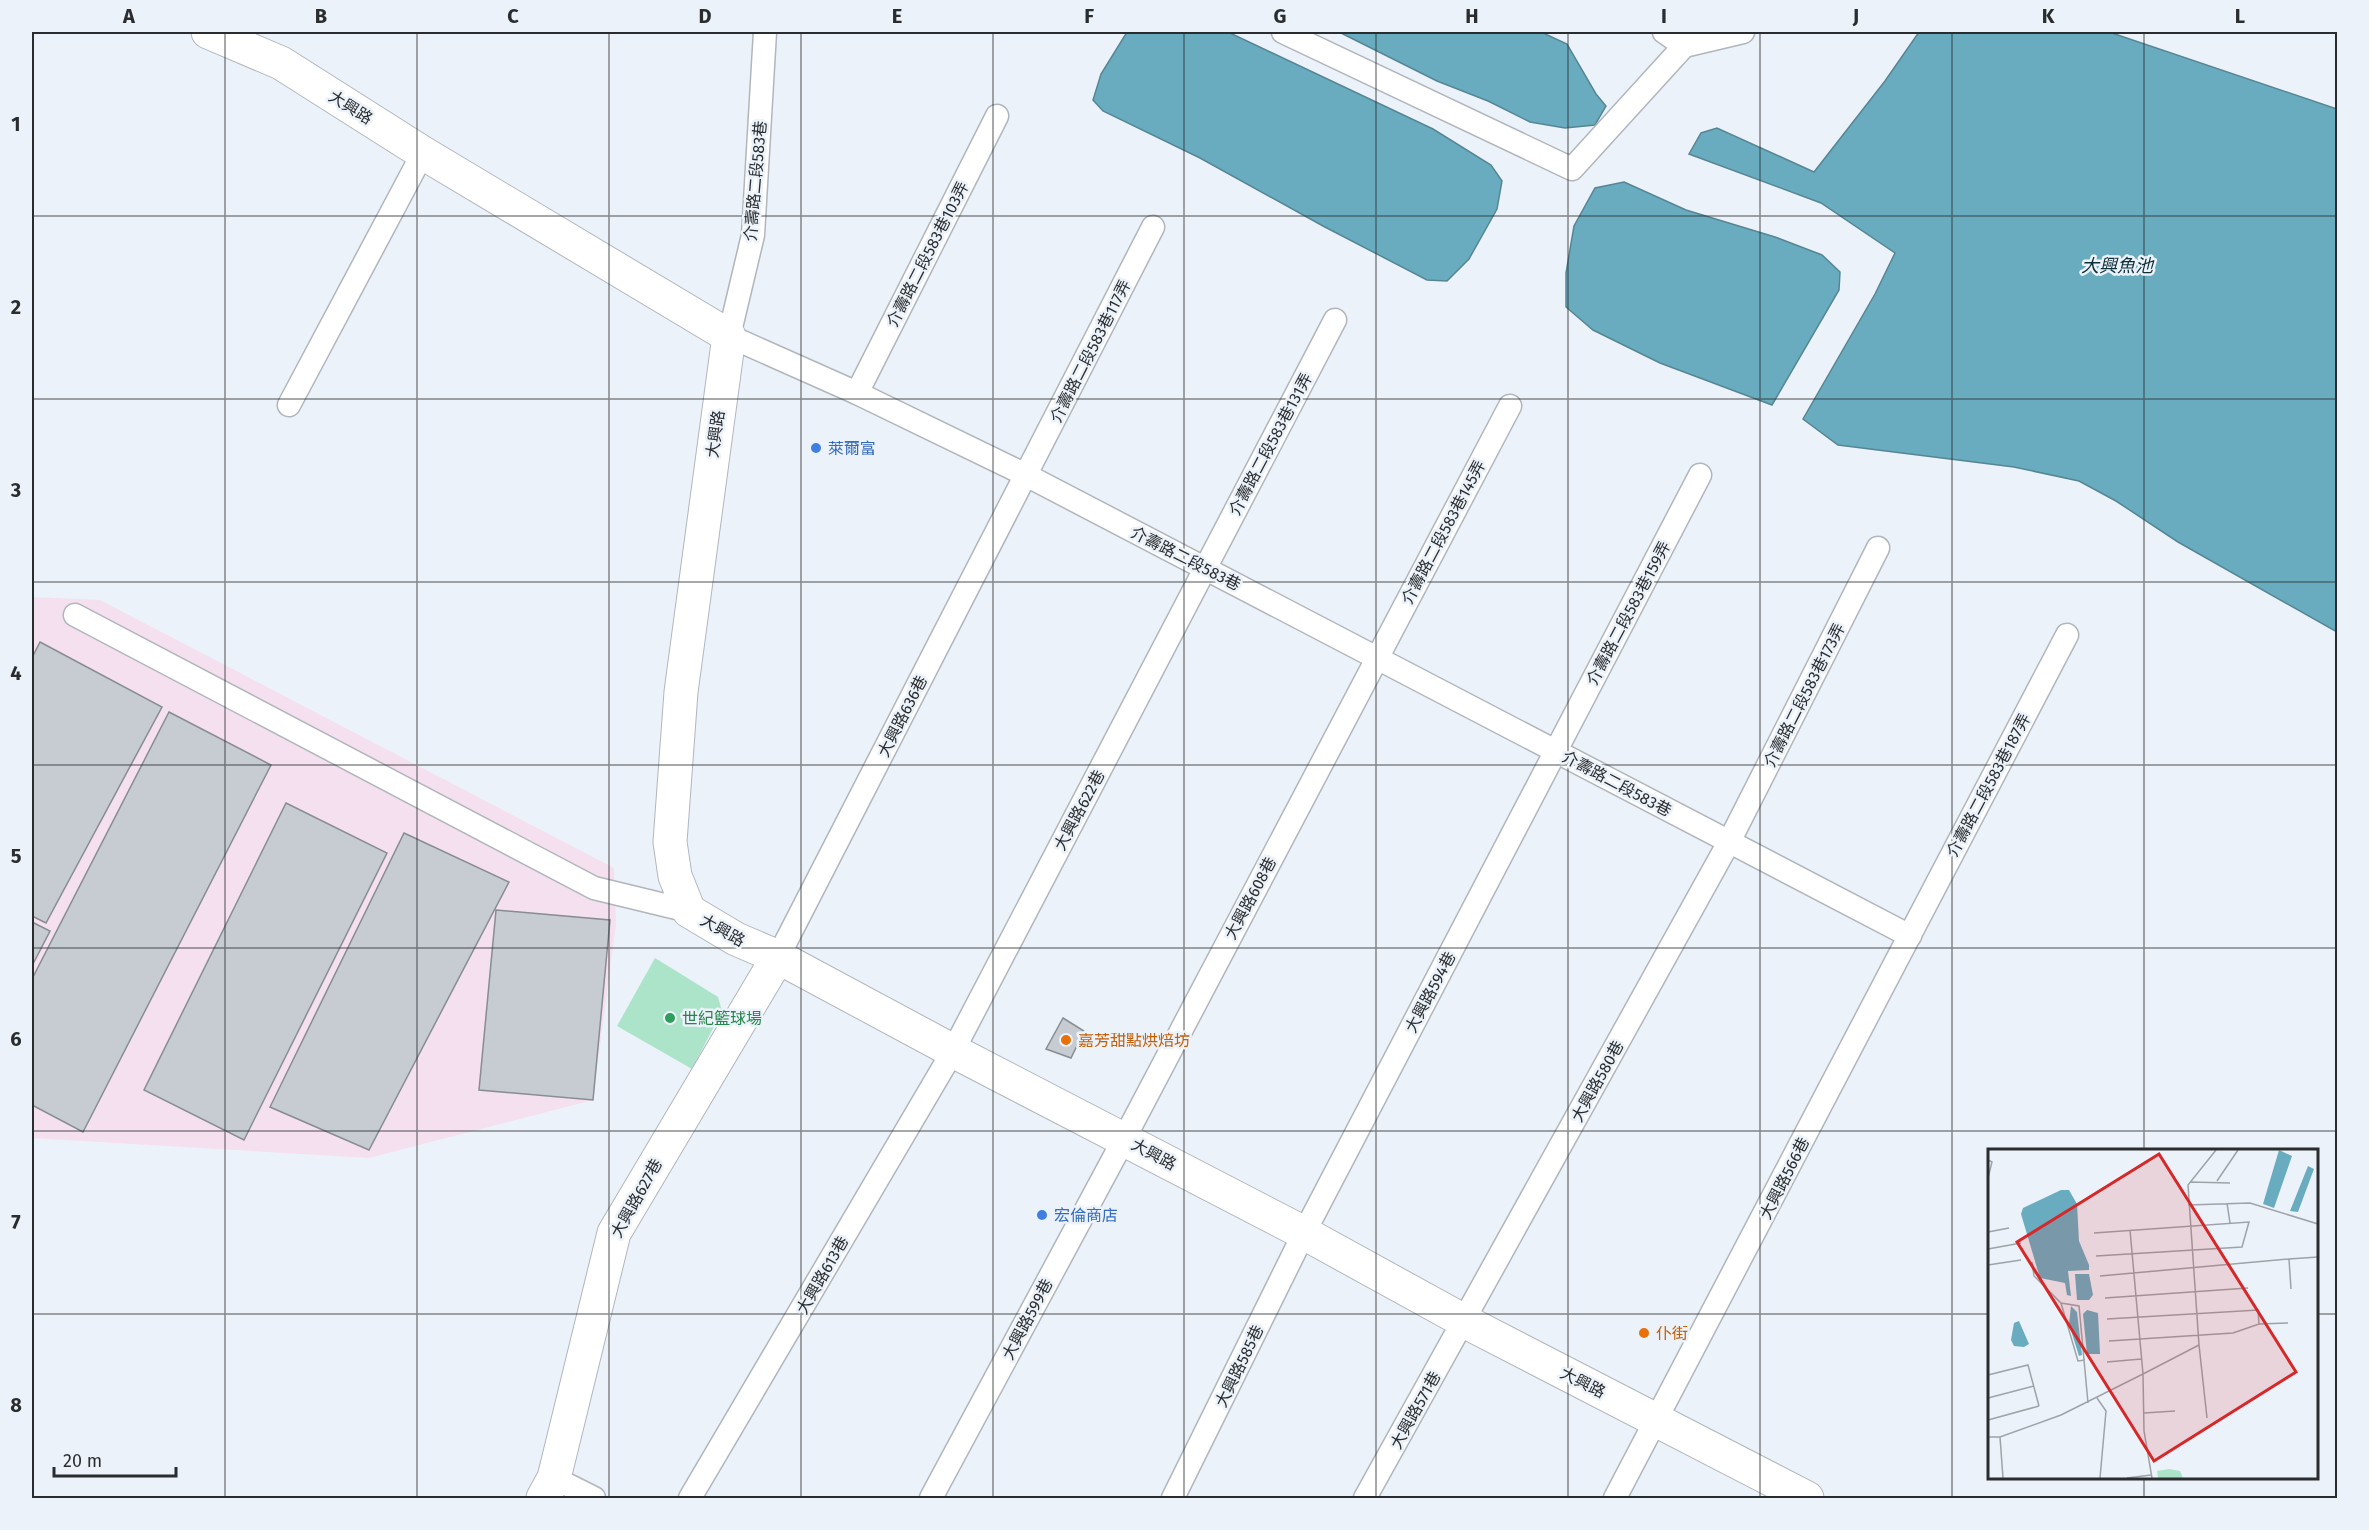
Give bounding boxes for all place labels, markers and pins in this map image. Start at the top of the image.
place label: 萊爾富 [828,439,876,458]
marker: 萊爾富 [809,441,823,455]
place label: 世紀籃球場 [682,1009,762,1028]
marker: 世紀籃球場 [663,1011,677,1025]
place label: 嘉芳甜點烘焙坊 [1078,1031,1190,1050]
marker: 嘉芳甜點烘焙坊 [1059,1033,1073,1047]
place label: 宏倫商店 [1054,1206,1118,1225]
marker: 宏倫商店 [1035,1208,1049,1222]
place label: 仆街 [1656,1324,1688,1343]
marker: 仆街 [1637,1326,1651,1340]

